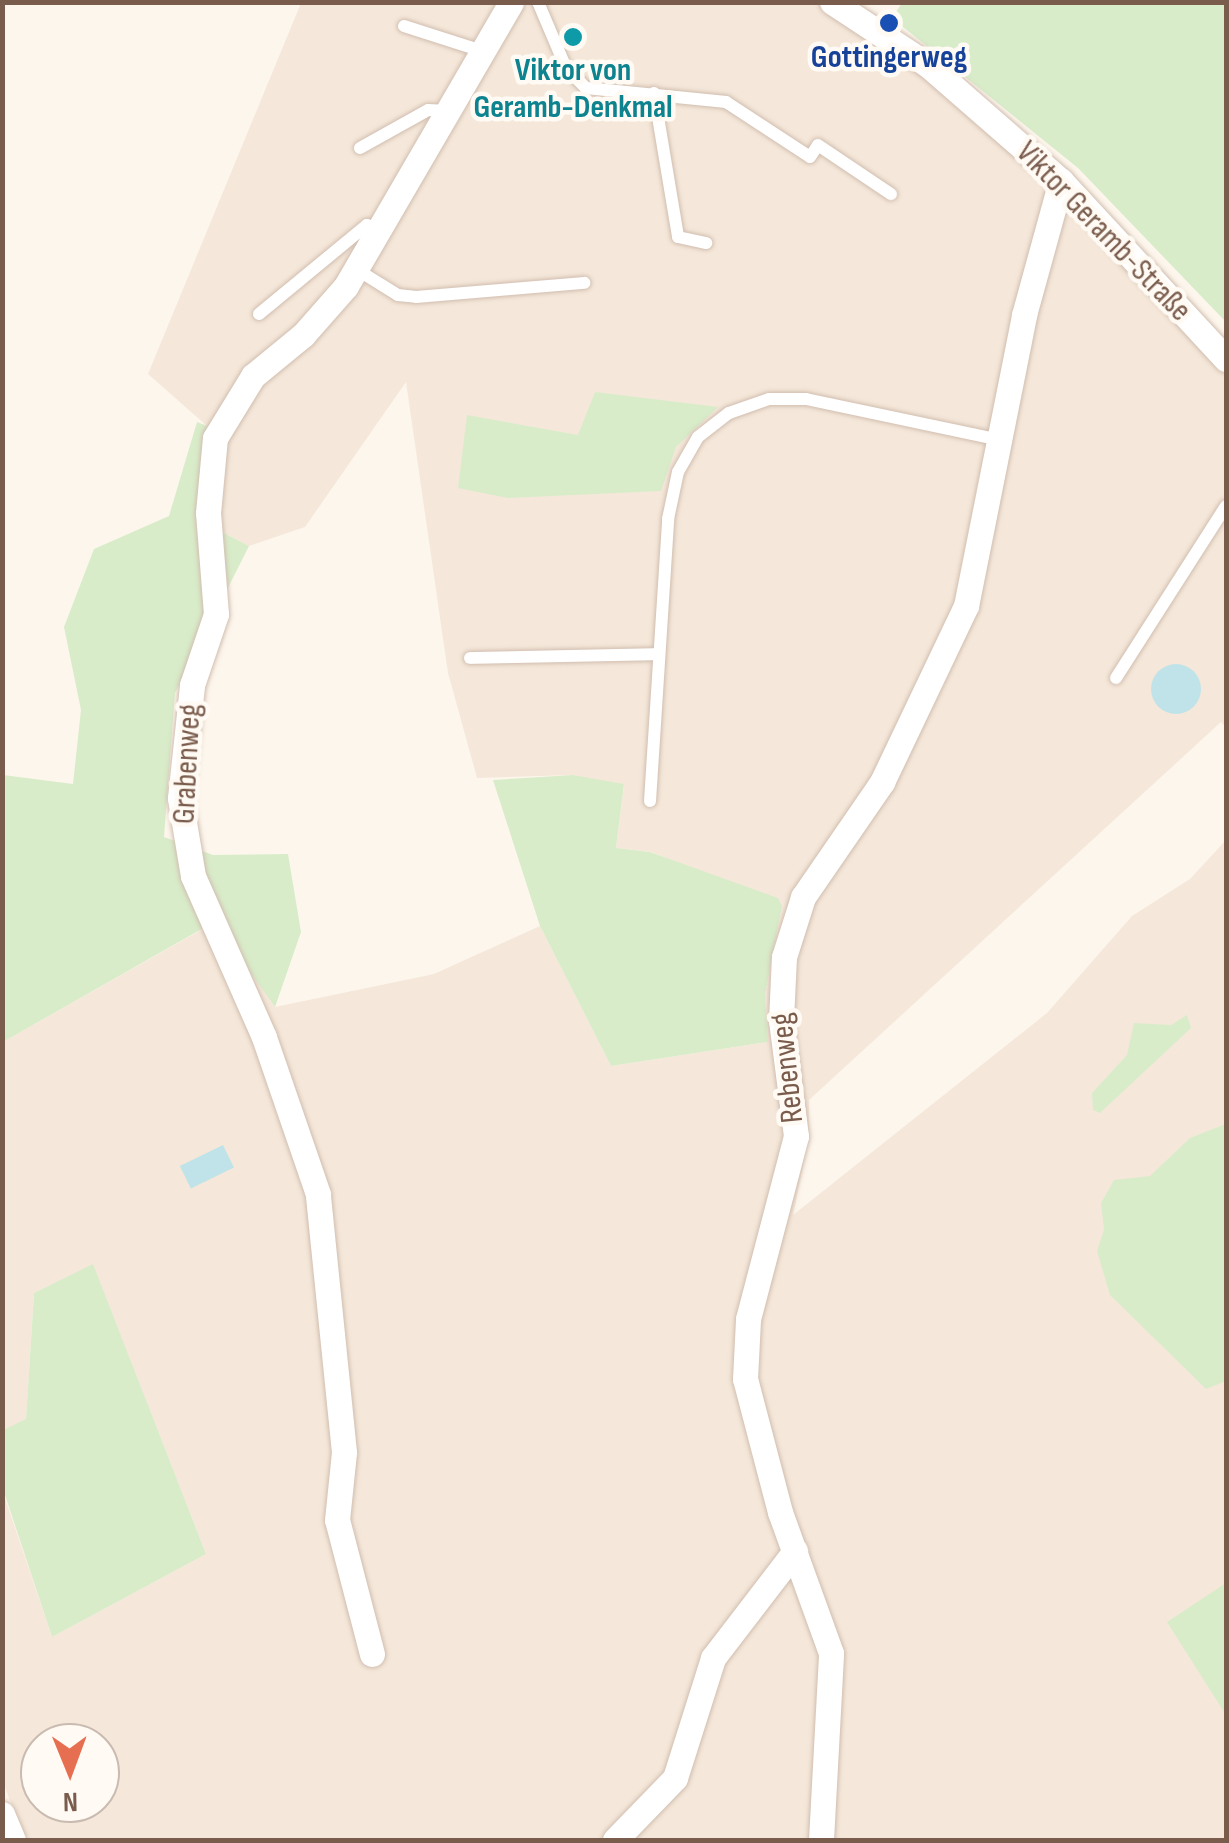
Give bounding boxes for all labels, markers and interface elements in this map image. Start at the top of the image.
marker: Gottingerweg [878,12,900,34]
marker: Viktor von Geramb-Denkmal [562,26,584,48]
place label: Gottingerweg [811,39,967,77]
place label: Viktor von Geramb-Denkmal [473,53,673,128]
street label: Viktor Geramb-Straße [1007,134,1199,330]
street label: Grabenweg [166,703,210,825]
street label: Rebenweg [763,1011,813,1125]
north arrow [20,1723,120,1823]
text: N [63,1785,78,1818]

